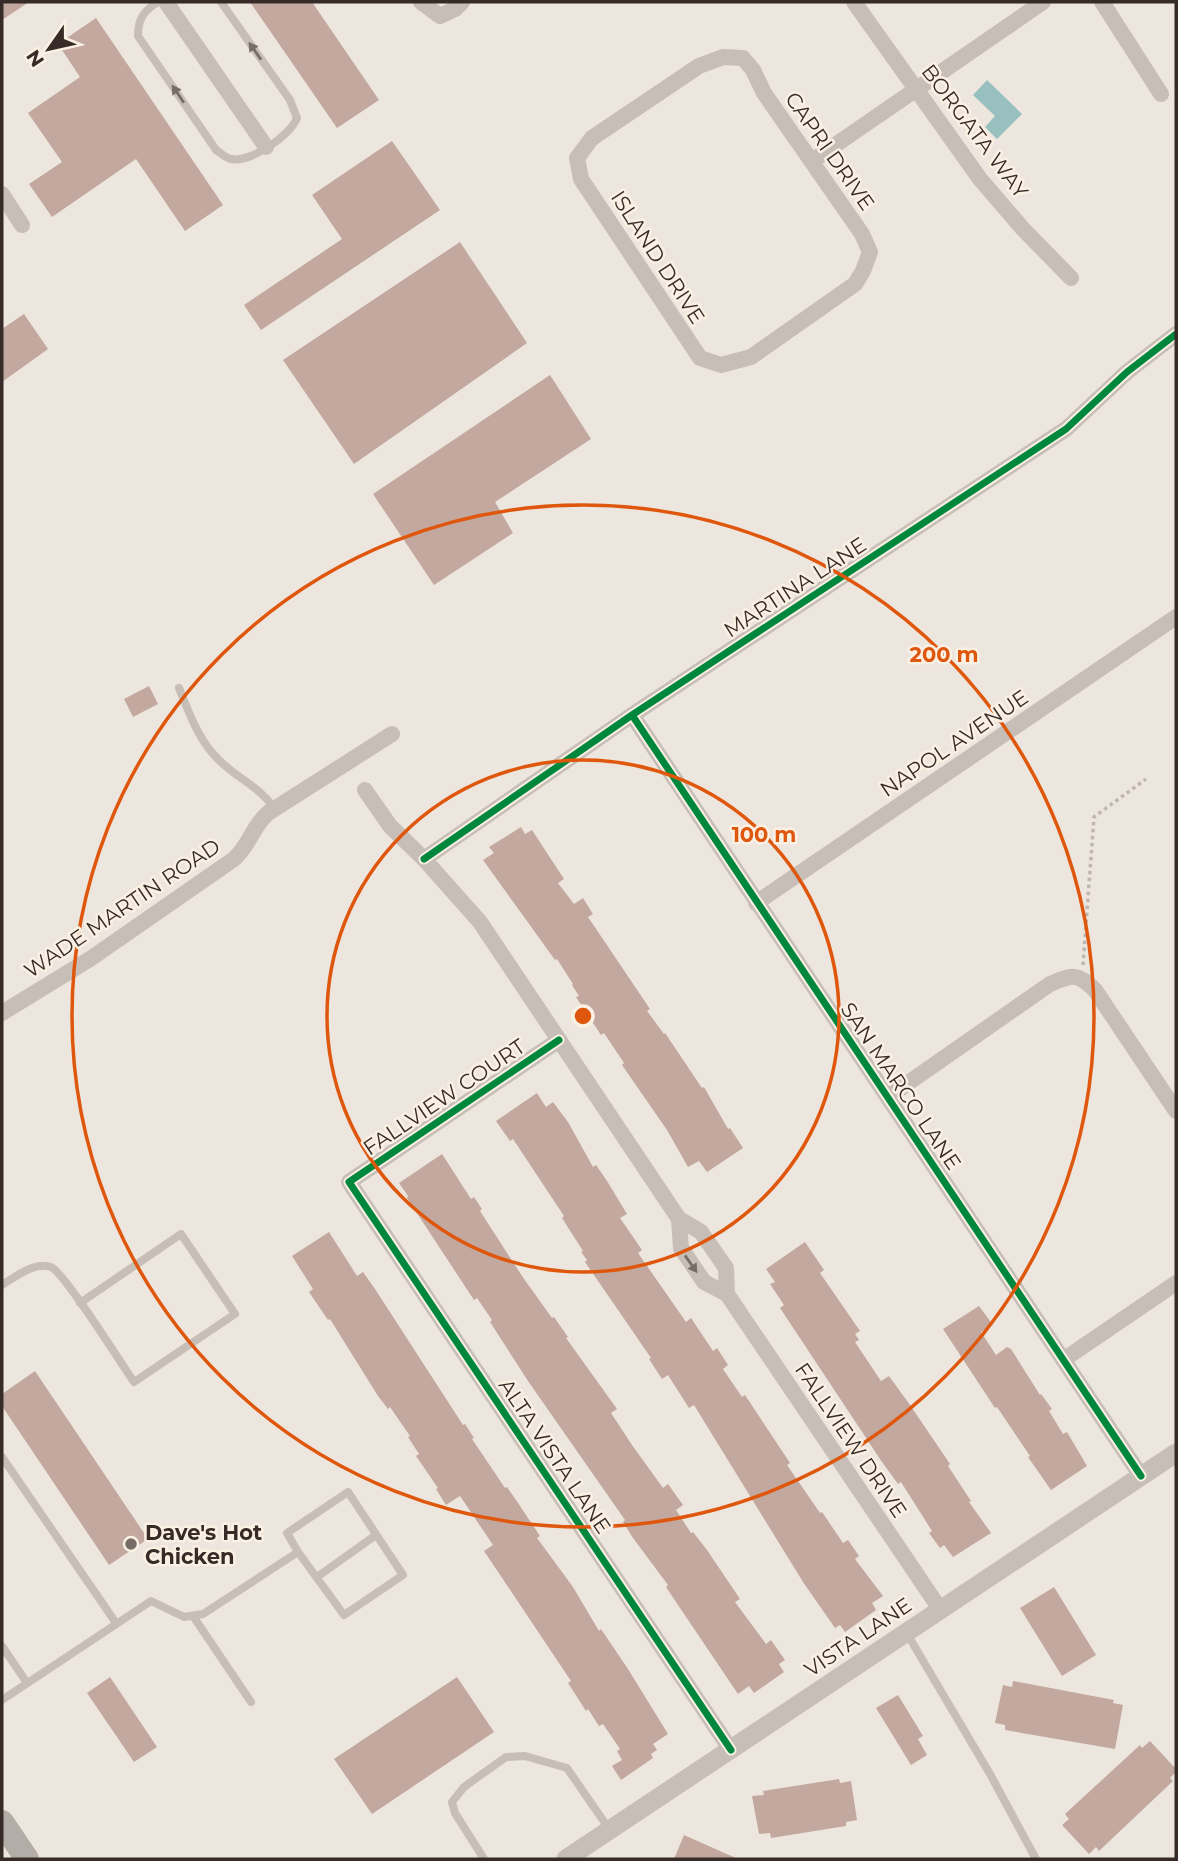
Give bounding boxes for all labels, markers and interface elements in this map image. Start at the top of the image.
north arrow [14,14,84,84]
one-way arrow [248,42,262,60]
text: N [21,45,49,71]
street label: BORGATA WAY [917,59,1034,203]
one-way arrow [171,85,185,103]
street label: CAPRI DRIVE [780,87,880,215]
street label: ISLAND DRIVE [606,186,710,328]
street label: MARTINA LANE [719,532,871,642]
text: 200 m [910,642,978,667]
street label: NAPOL AVENUE [875,684,1033,802]
text: 100 m [732,822,796,847]
street label: WADE MARTIN ROAD [19,833,225,983]
street label: SAN MARCO LANE [836,997,966,1175]
centre of rings [571,1004,595,1028]
street label: FALLVIEW COURT [358,1033,530,1161]
one-way arrow [684,1255,698,1273]
street label: FALLVIEW DRIVE [790,1358,912,1522]
street label: ALTA VISTA LANE [494,1374,616,1538]
place label: Dave's Hot Chicken [145,1520,262,1569]
marker: Dave's Hot Chicken [123,1536,139,1552]
street label: VISTA LANE [800,1592,916,1682]

